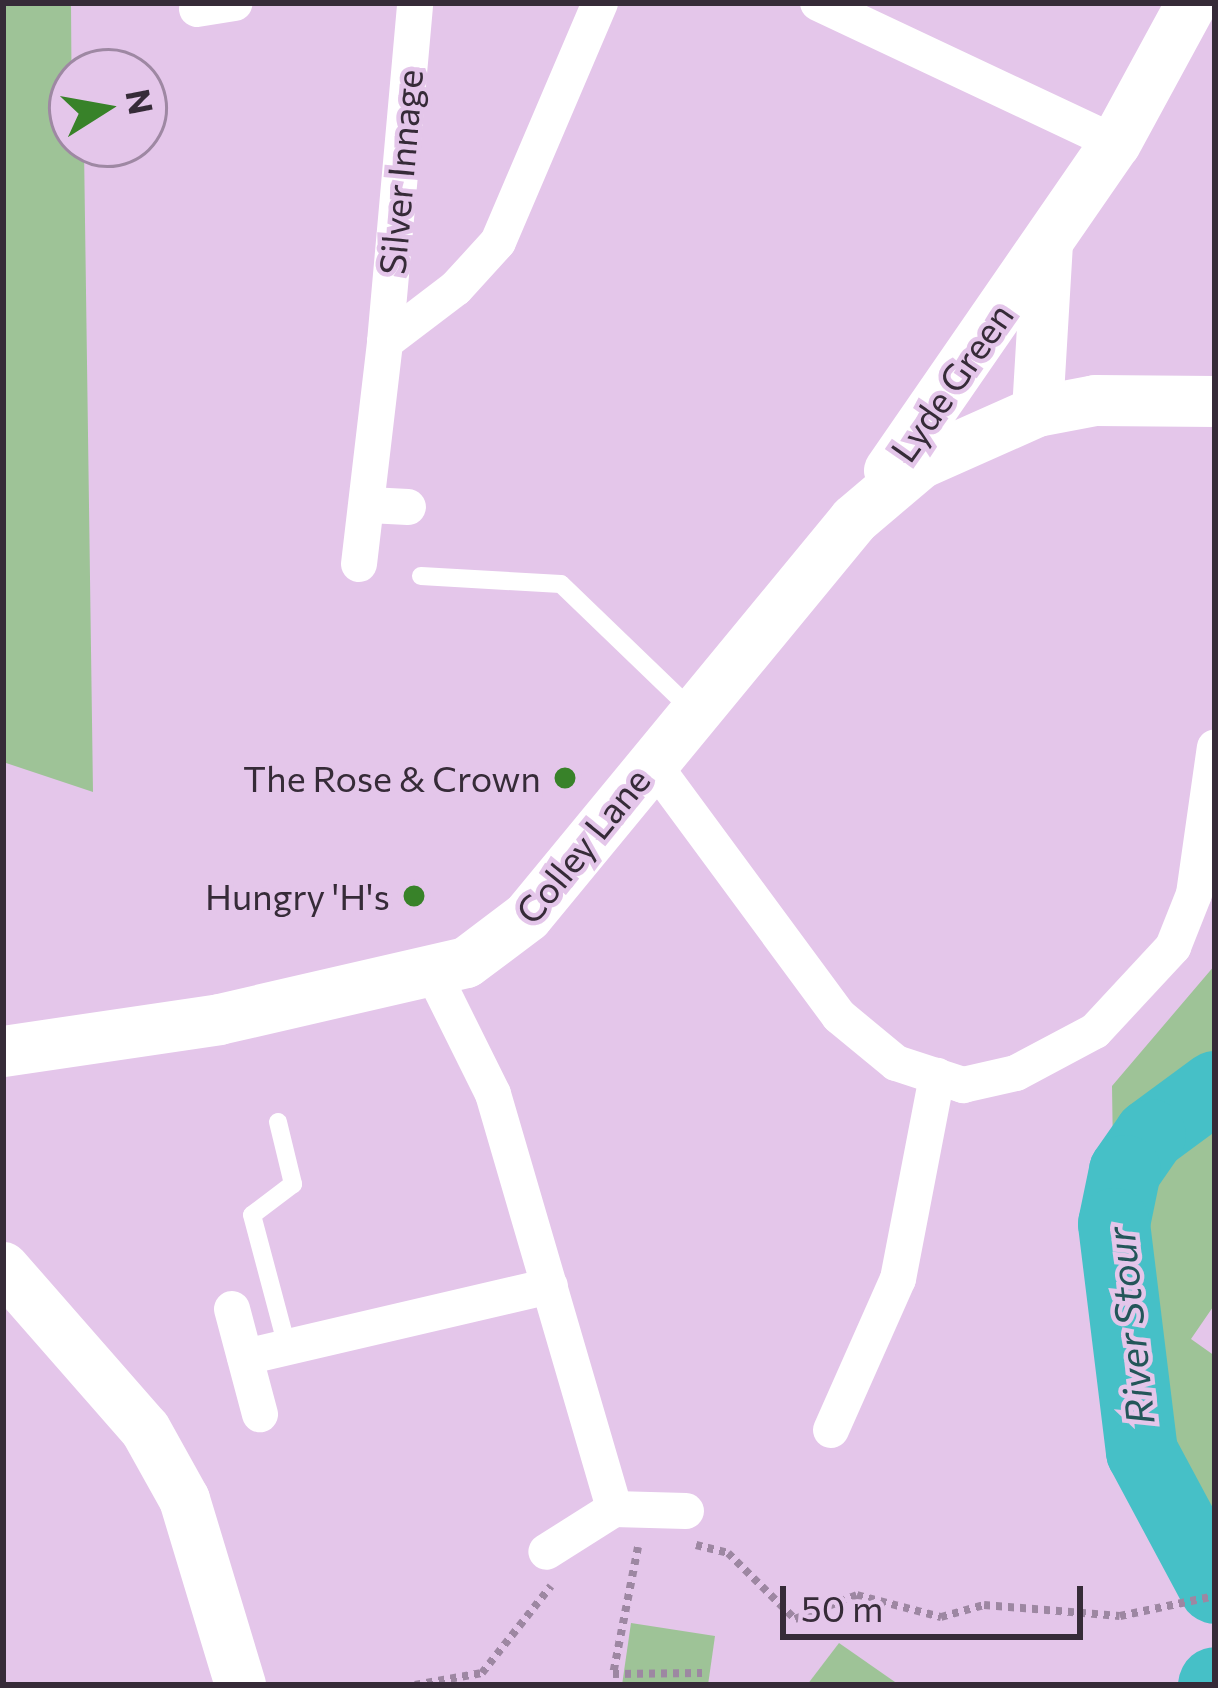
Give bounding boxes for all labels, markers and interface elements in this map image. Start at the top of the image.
north arrow [48,48,168,168]
street label: Silver Innage [370,68,430,276]
text: N [118,86,163,118]
street label: Lyde Green [881,295,1021,469]
place label: The Rose & Crown [243,756,541,800]
street label: Colley Lane [506,759,658,931]
marker: The Rose & Crown [552,765,578,791]
place label: Hungry 'H's [205,874,390,918]
marker: Hungry 'H's [401,883,427,909]
water label: River Stour [1095,1225,1163,1427]
scale bar [786,1562,1089,1636]
text: 50 m [801,1585,883,1629]

